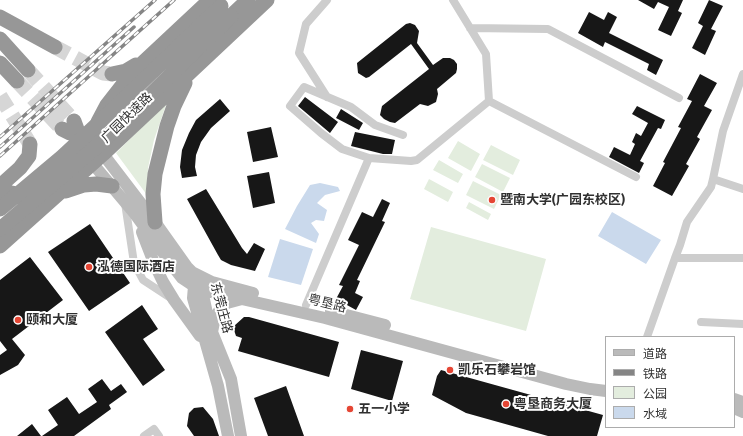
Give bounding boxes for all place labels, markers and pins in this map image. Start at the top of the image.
place label: 暨南大学(广园东校区) [500,192,625,208]
marker: 暨南大学(广园东校区) [487,195,497,205]
place label: 泓德国际酒店 [97,259,175,275]
marker: 泓德国际酒店 [84,262,94,272]
place label: 颐和大厦 [26,312,78,328]
marker: 颐和大厦 [13,315,23,325]
place label: 凯乐石攀岩馆 [458,362,536,378]
marker: 凯乐石攀岩馆 [445,365,455,375]
place label: 粤垦商务大厦 [514,396,592,412]
marker: 粤垦商务大厦 [501,399,511,409]
place label: 五一小学 [358,401,410,417]
marker: 五一小学 [345,404,355,414]

